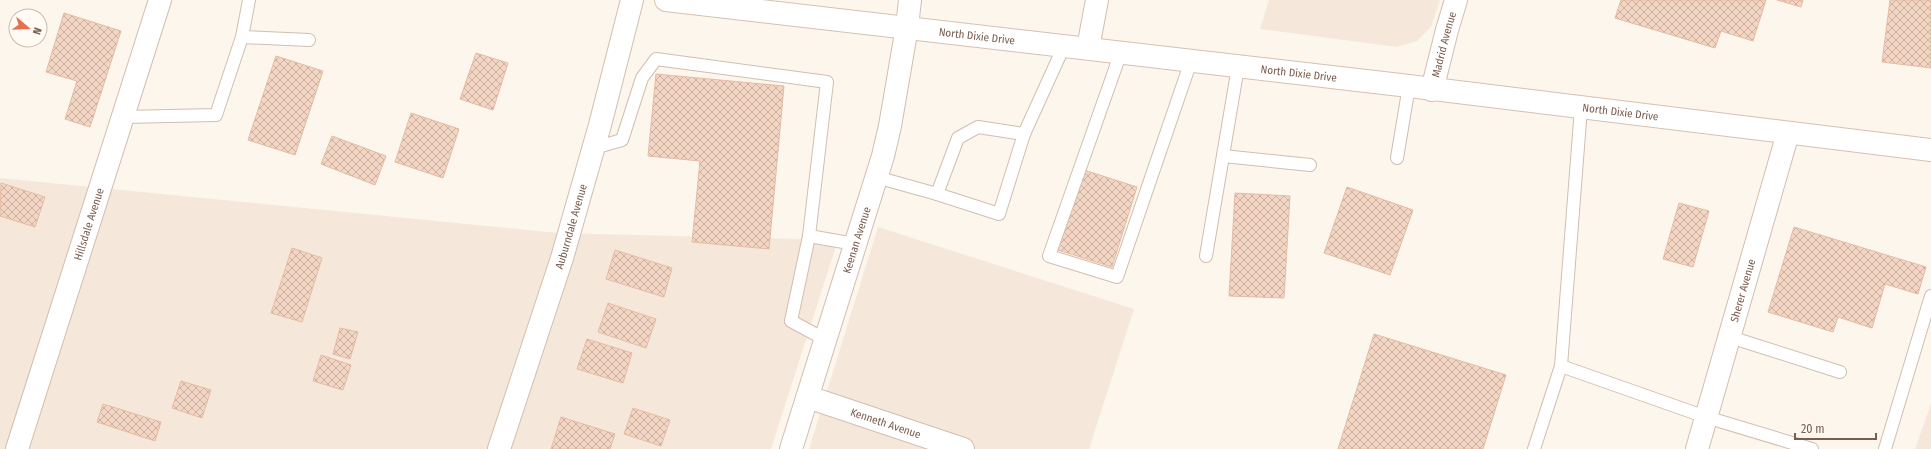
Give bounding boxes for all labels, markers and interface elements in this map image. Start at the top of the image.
north arrow [8,8,48,48]
street label: Madrid Avenue [1429,10,1459,79]
text: N [30,26,44,36]
street label: North Dixie Drive [938,26,1016,47]
street label: North Dixie Drive [1260,63,1337,85]
street label: North Dixie Drive [1582,101,1659,124]
street label: Auburndale Avenue [553,182,590,271]
street label: Hillsdale Avenue [71,187,107,262]
street label: Keenan Avenue [841,205,874,275]
street label: Sherer Avenue [1728,257,1758,324]
street label: Kenneth Avenue [849,406,922,441]
scale bar [1795,415,1876,441]
text: 20 m [1801,422,1825,436]

